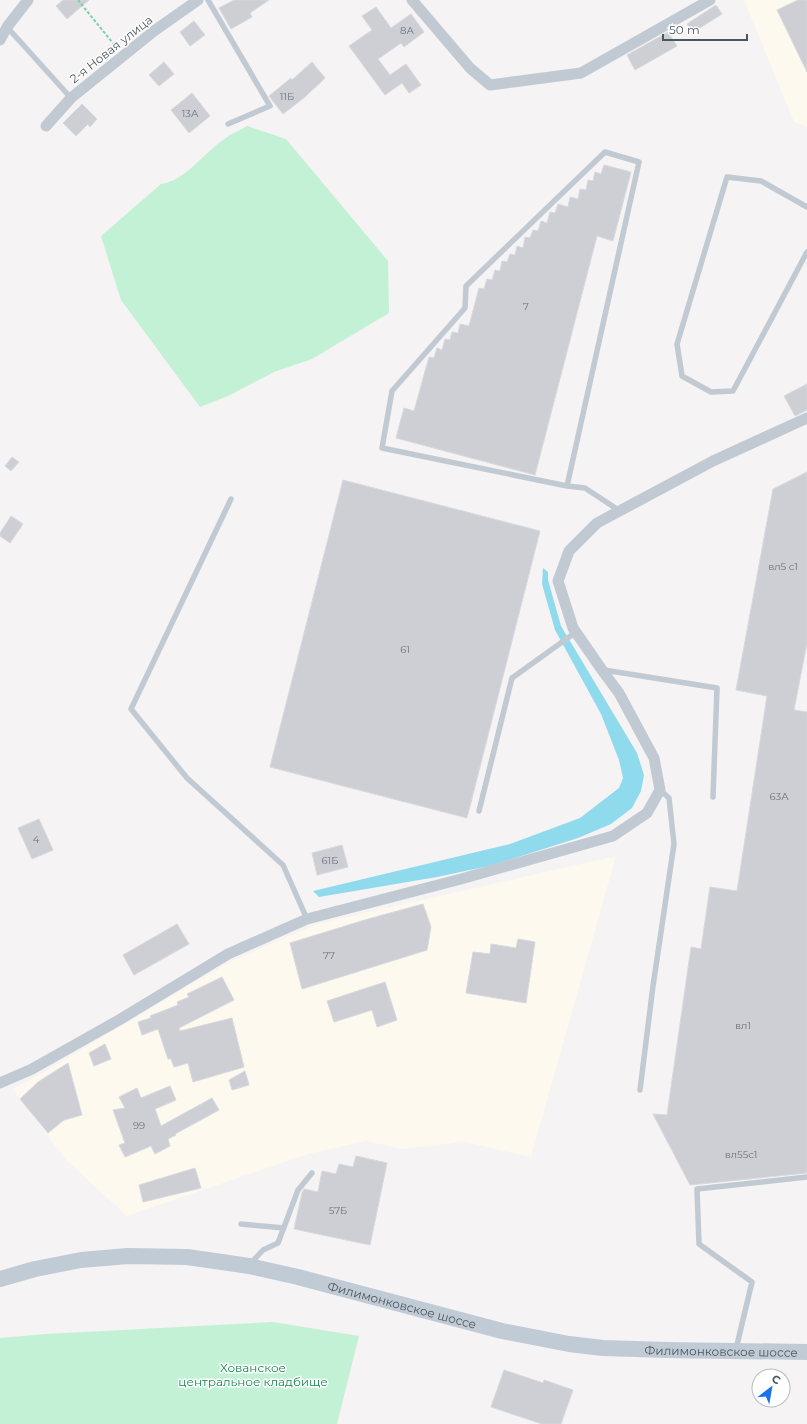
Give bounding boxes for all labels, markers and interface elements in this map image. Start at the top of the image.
street label: 2-я Новая улица [67,12,155,86]
scale bar [663,16,747,42]
text: 50 m [669,22,700,37]
house number: 8А [400,24,414,37]
house number: 11Б [280,90,294,103]
house number: 13А [182,107,199,120]
house number: 7 [523,300,529,313]
house number: вл5 с1 [768,560,798,573]
house number: 61 [400,643,410,656]
house number: 63А [769,790,789,803]
house number: 4 [33,833,40,846]
house number: 61Б [322,854,338,867]
house number: 77 [323,949,335,962]
house number: вл1 [735,1019,751,1032]
house number: 99 [133,1119,145,1132]
house number: вл55с1 [725,1148,757,1161]
house number: 57Б [329,1204,347,1217]
street label: Филимонковское шоссе [326,1278,478,1331]
street label: Филимонковское шоссе [644,1342,798,1359]
park label: Хованское центральное кладбище [178,1360,328,1389]
north arrow [751,1368,791,1408]
text: С [769,1371,783,1387]

